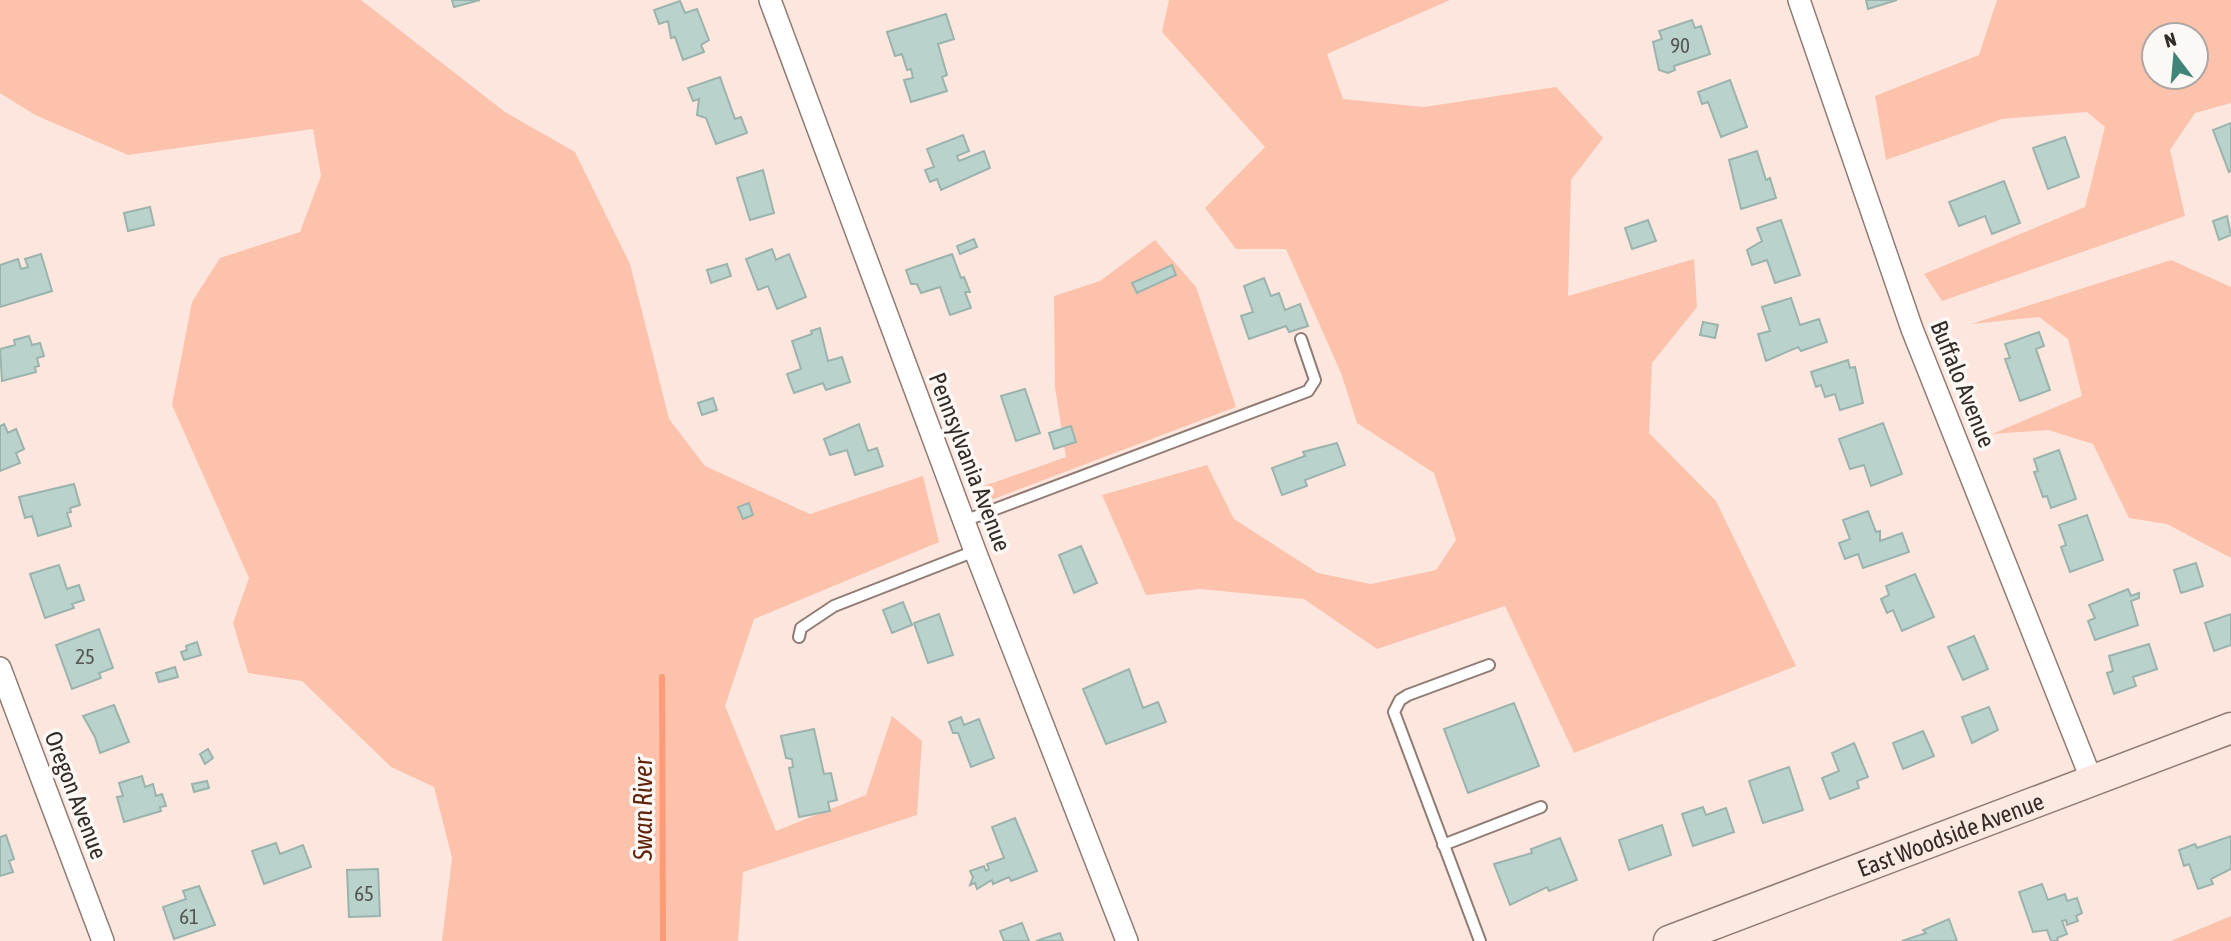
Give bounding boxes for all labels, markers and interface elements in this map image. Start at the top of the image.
north arrow [2140,21,2210,91]
text: N [2162,28,2179,52]
house number: 90 [1670,33,1690,57]
street label: Buffalo Avenue [1925,317,2001,451]
street label: Pennsylvania Avenue [924,369,1016,555]
house number: 25 [75,644,95,668]
street label: Oregon Avenue [39,727,113,863]
water label: Swan River [628,756,658,862]
street label: East Woodside Avenue [1854,787,2047,882]
house number: 65 [354,881,374,905]
house number: 61 [179,904,199,928]

